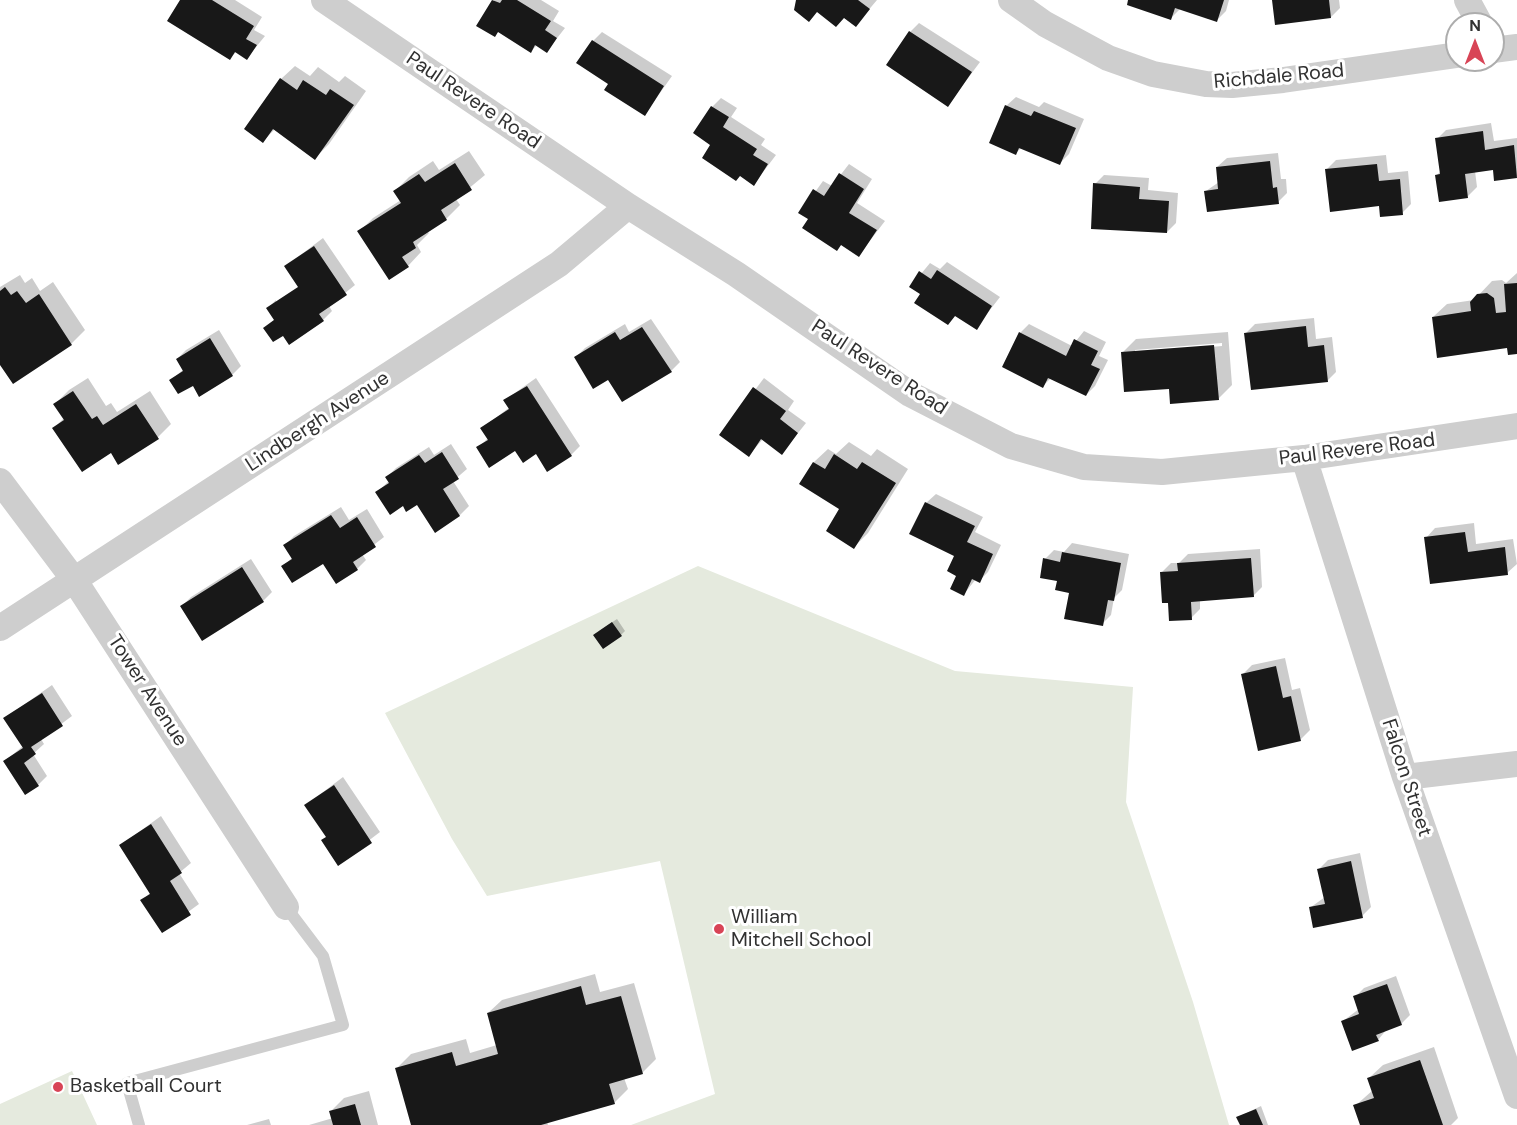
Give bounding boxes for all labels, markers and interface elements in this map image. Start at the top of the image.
north arrow [1445,12,1505,72]
text: N [1469,15,1481,36]
street label: Paul Revere Road [401,47,545,155]
street label: Richdale Road [1213,59,1345,95]
street label: Paul Revere Road [807,315,951,421]
street label: Lindbergh Avenue [242,367,394,477]
street label: Paul Revere Road [1278,429,1436,471]
street label: Tower Avenue [102,631,192,751]
street label: Falcon Street [1376,716,1436,840]
place label: William Mitchell School [731,906,871,953]
marker: William Mitchell School [712,922,726,936]
place label: Basketball Court [70,1075,222,1099]
marker: Basketball Court [51,1080,65,1094]

